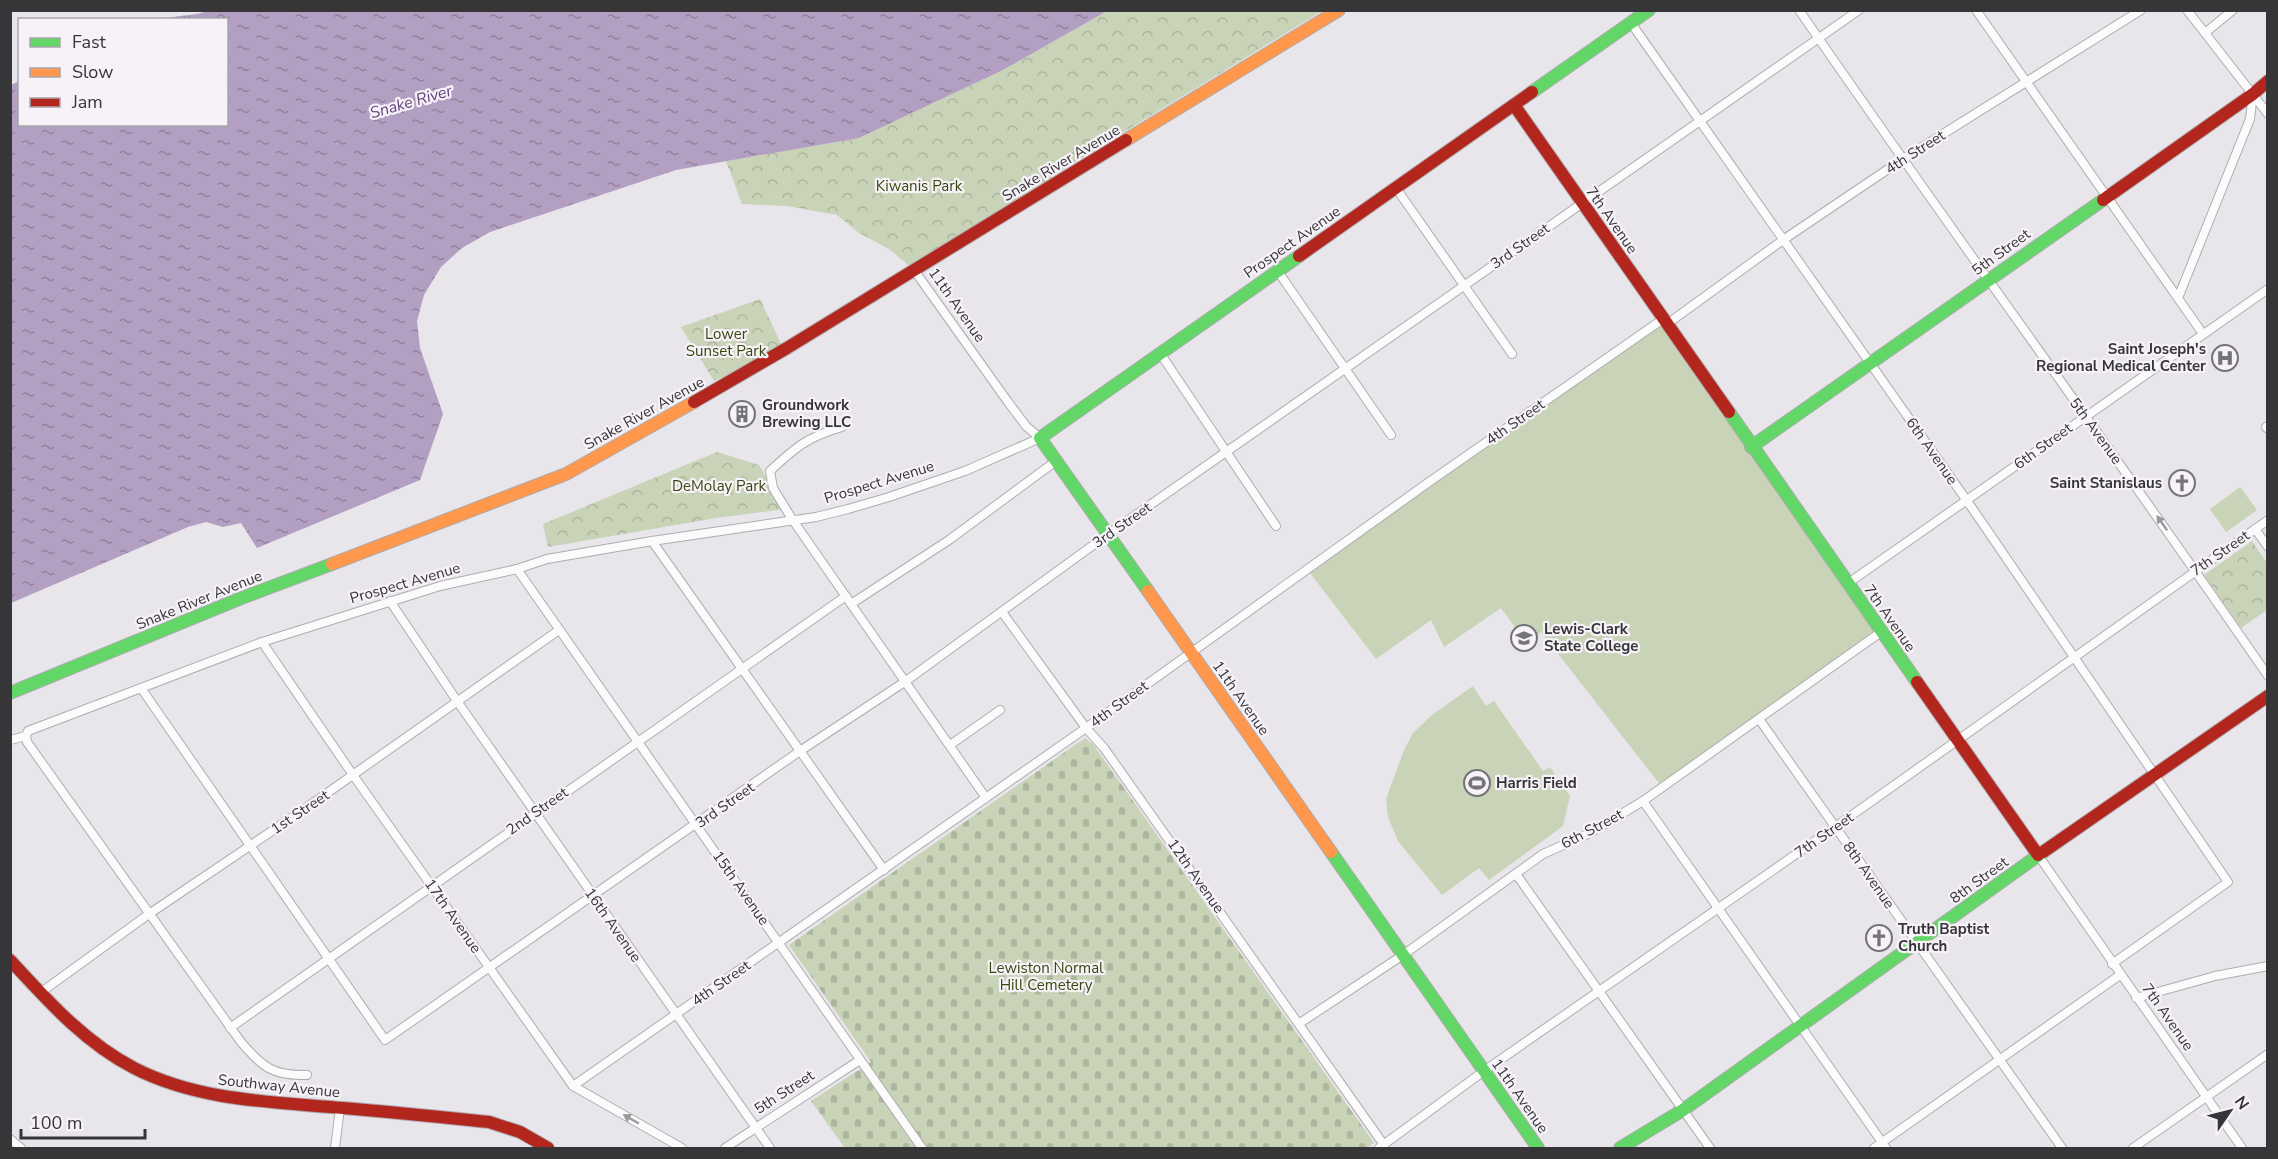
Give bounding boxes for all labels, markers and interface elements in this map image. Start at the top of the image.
legend [18,18,228,126]
text: Fast [72,30,107,54]
text: Slow [72,60,113,84]
water label: Snake River [367,79,456,124]
text: Jam [71,90,103,114]
street label: Snake River Avenue [998,120,1124,206]
street label: 4th Street [1881,125,1949,179]
park label: Kiwanis Park [876,176,963,196]
street label: 7th Avenue [1582,182,1642,258]
street label: Prospect Avenue [1240,201,1344,283]
street label: 3rd Street [1486,218,1554,274]
street label: 5th Street [1968,224,2035,280]
street label: 11th Avenue [924,264,990,346]
park label: Lower Sunset Park [686,324,767,361]
place label: Saint Joseph's Regional Medical Center [2036,339,2206,376]
hospital icon: Saint Joseph's Regional Medical Center [2210,343,2240,373]
street label: Snake River Avenue [580,372,708,454]
street label: 4th Street [1482,394,1549,450]
street label: 5th Avenue [2065,394,2127,468]
place label: Groundwork Brewing LLC [762,395,851,432]
building icon: Groundwork Brewing LLC [727,399,757,429]
street label: 6th Avenue [1902,413,1962,489]
street label: 6th Street [2010,418,2077,474]
street label: Prospect Avenue [822,456,936,508]
church icon: Saint Stanislaus [2167,468,2197,498]
place label: Saint Stanislaus [2050,473,2162,493]
park label: DeMolay Park [672,476,767,496]
street label: 3rd Street [1088,497,1156,553]
one-way arrow [2156,515,2168,531]
street label: 7th Street [2187,525,2254,581]
street label: Prospect Avenue [347,558,463,608]
street label: Snake River Avenue [133,566,265,634]
street label: 7th Avenue [1860,580,1920,656]
place label: Lewis-Clark State College [1544,619,1638,656]
school or university icon: Lewis-Clark State College [1509,623,1539,653]
street label: 11th Avenue [1208,657,1274,739]
street label: 4th Street [1086,676,1153,732]
sports icon: Harris Field [1462,768,1492,798]
place label: Harris Field [1496,773,1577,793]
street label: 3rd Street [691,777,759,833]
street label: 2nd Street [502,782,572,840]
street label: 1st Street [267,785,334,839]
street label: 6th Street [1557,804,1627,854]
street label: 7th Street [1791,807,1858,863]
street label: 12th Avenue [1163,835,1229,917]
street label: 8th Avenue [1839,837,1899,913]
street label: 15th Avenue [708,847,774,929]
street label: 8th Street [1946,852,2013,908]
street label: 17th Avenue [420,875,486,957]
street label: 16th Avenue [580,884,646,966]
place label: Truth Baptist Church [1898,919,1990,956]
church icon: Truth Baptist Church [1864,923,1894,953]
street label: 4th Street [688,955,755,1011]
park label: Lewiston Normal Hill Cemetery [988,958,1104,995]
street label: 7th Avenue [2138,979,2198,1055]
street label: 11th Avenue [1487,1055,1553,1137]
street label: 5th Street [750,1065,818,1119]
street label: Southway Avenue [217,1070,341,1102]
north arrow [2200,1081,2260,1141]
text: N [2229,1092,2254,1114]
scale bar [21,1102,146,1140]
text: 100 m [30,1111,82,1135]
one-way arrow [623,1114,639,1125]

